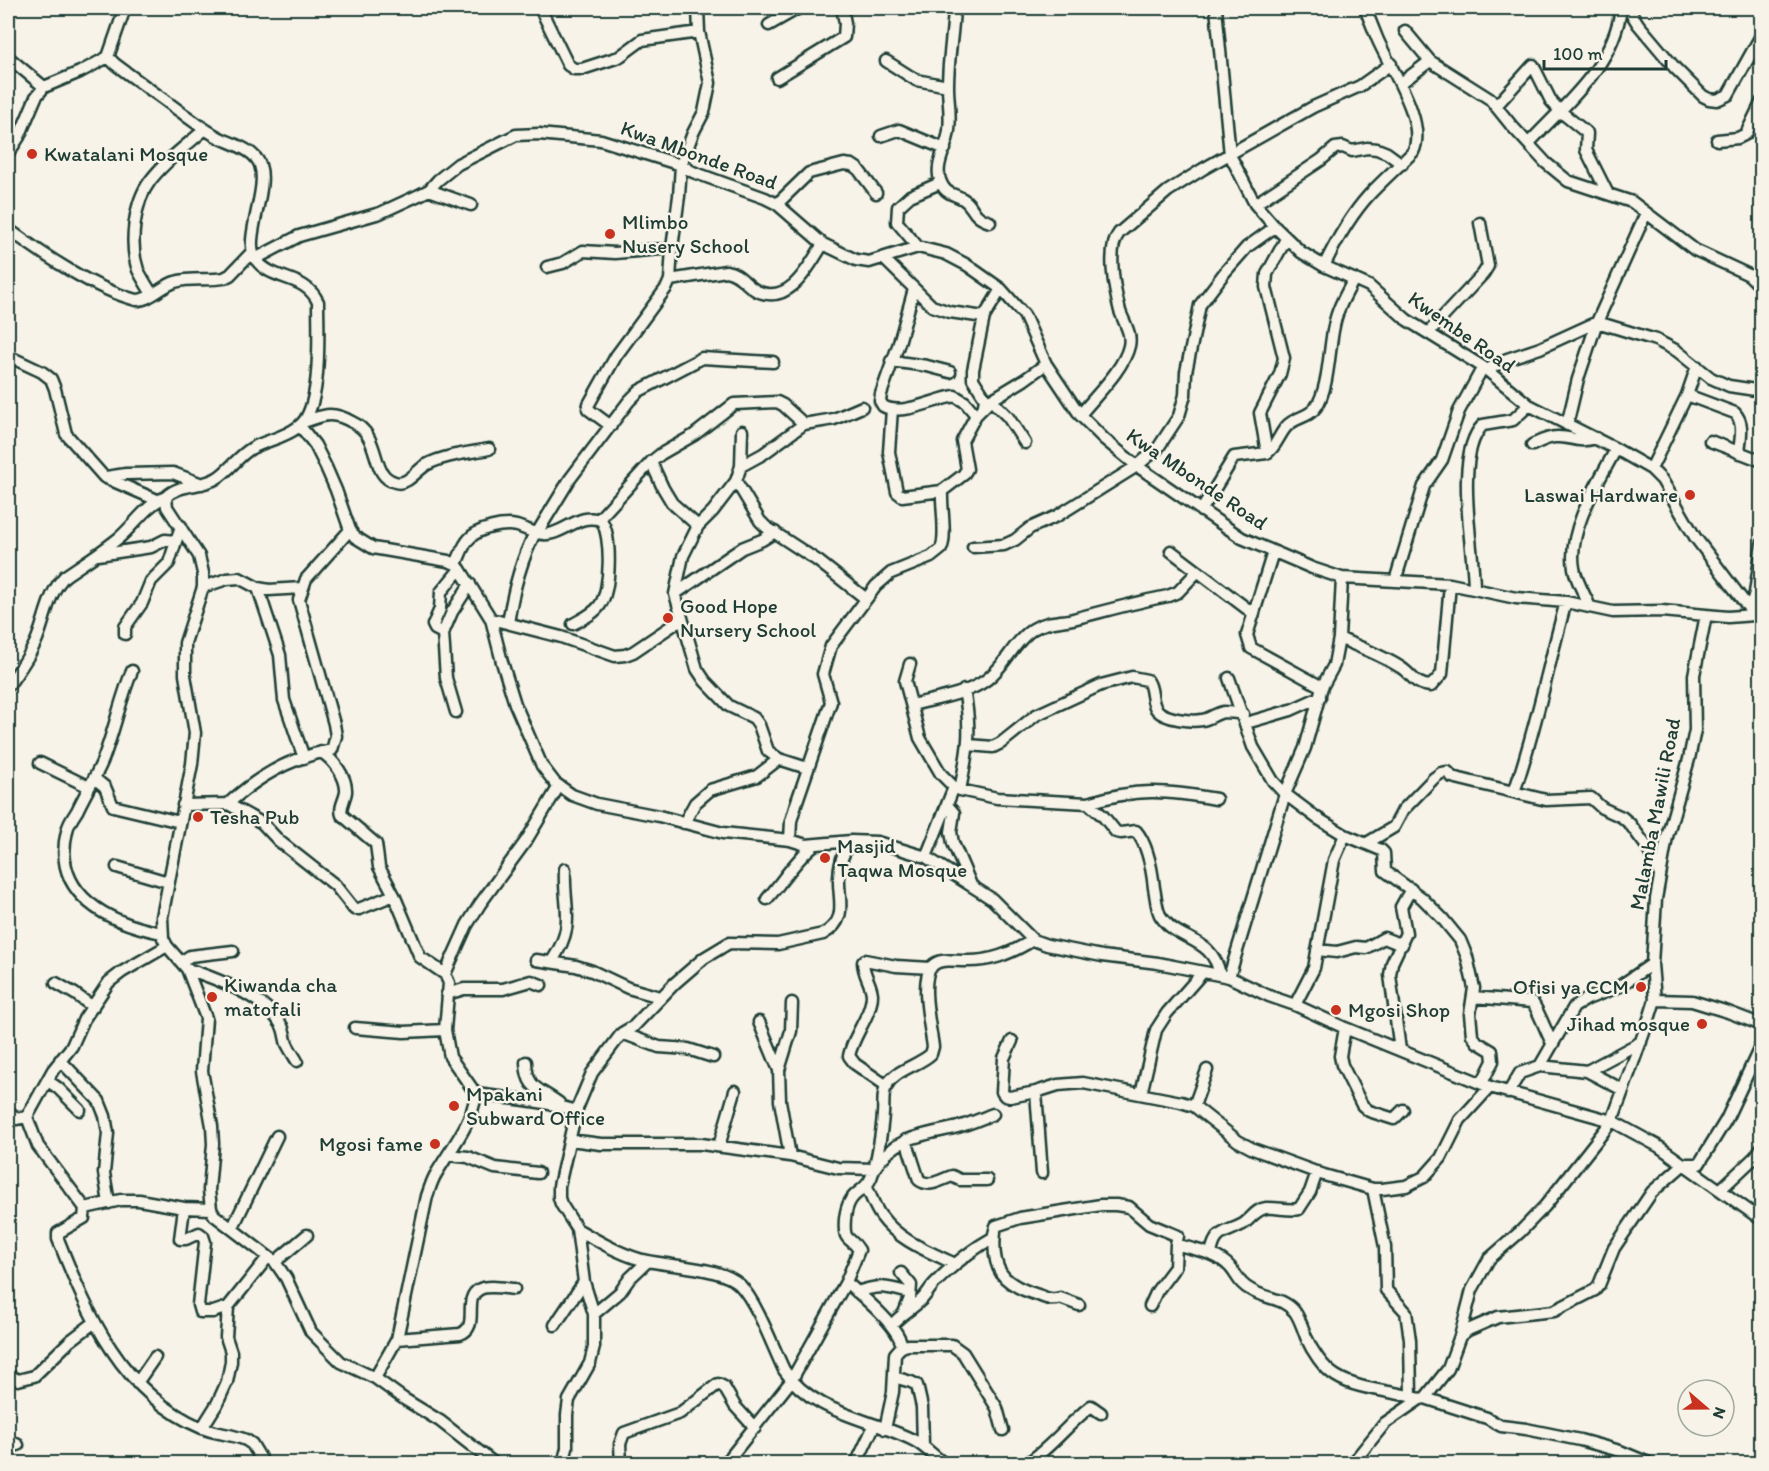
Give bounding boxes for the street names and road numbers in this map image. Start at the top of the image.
street label: Kwa Mbonde Road [617,115,781,194]
street label: Kwembe Road [1404,285,1521,378]
street label: Kwa Mbonde Road [1122,422,1273,535]
street label: Malamba Mawili Road [1624,715,1686,912]

